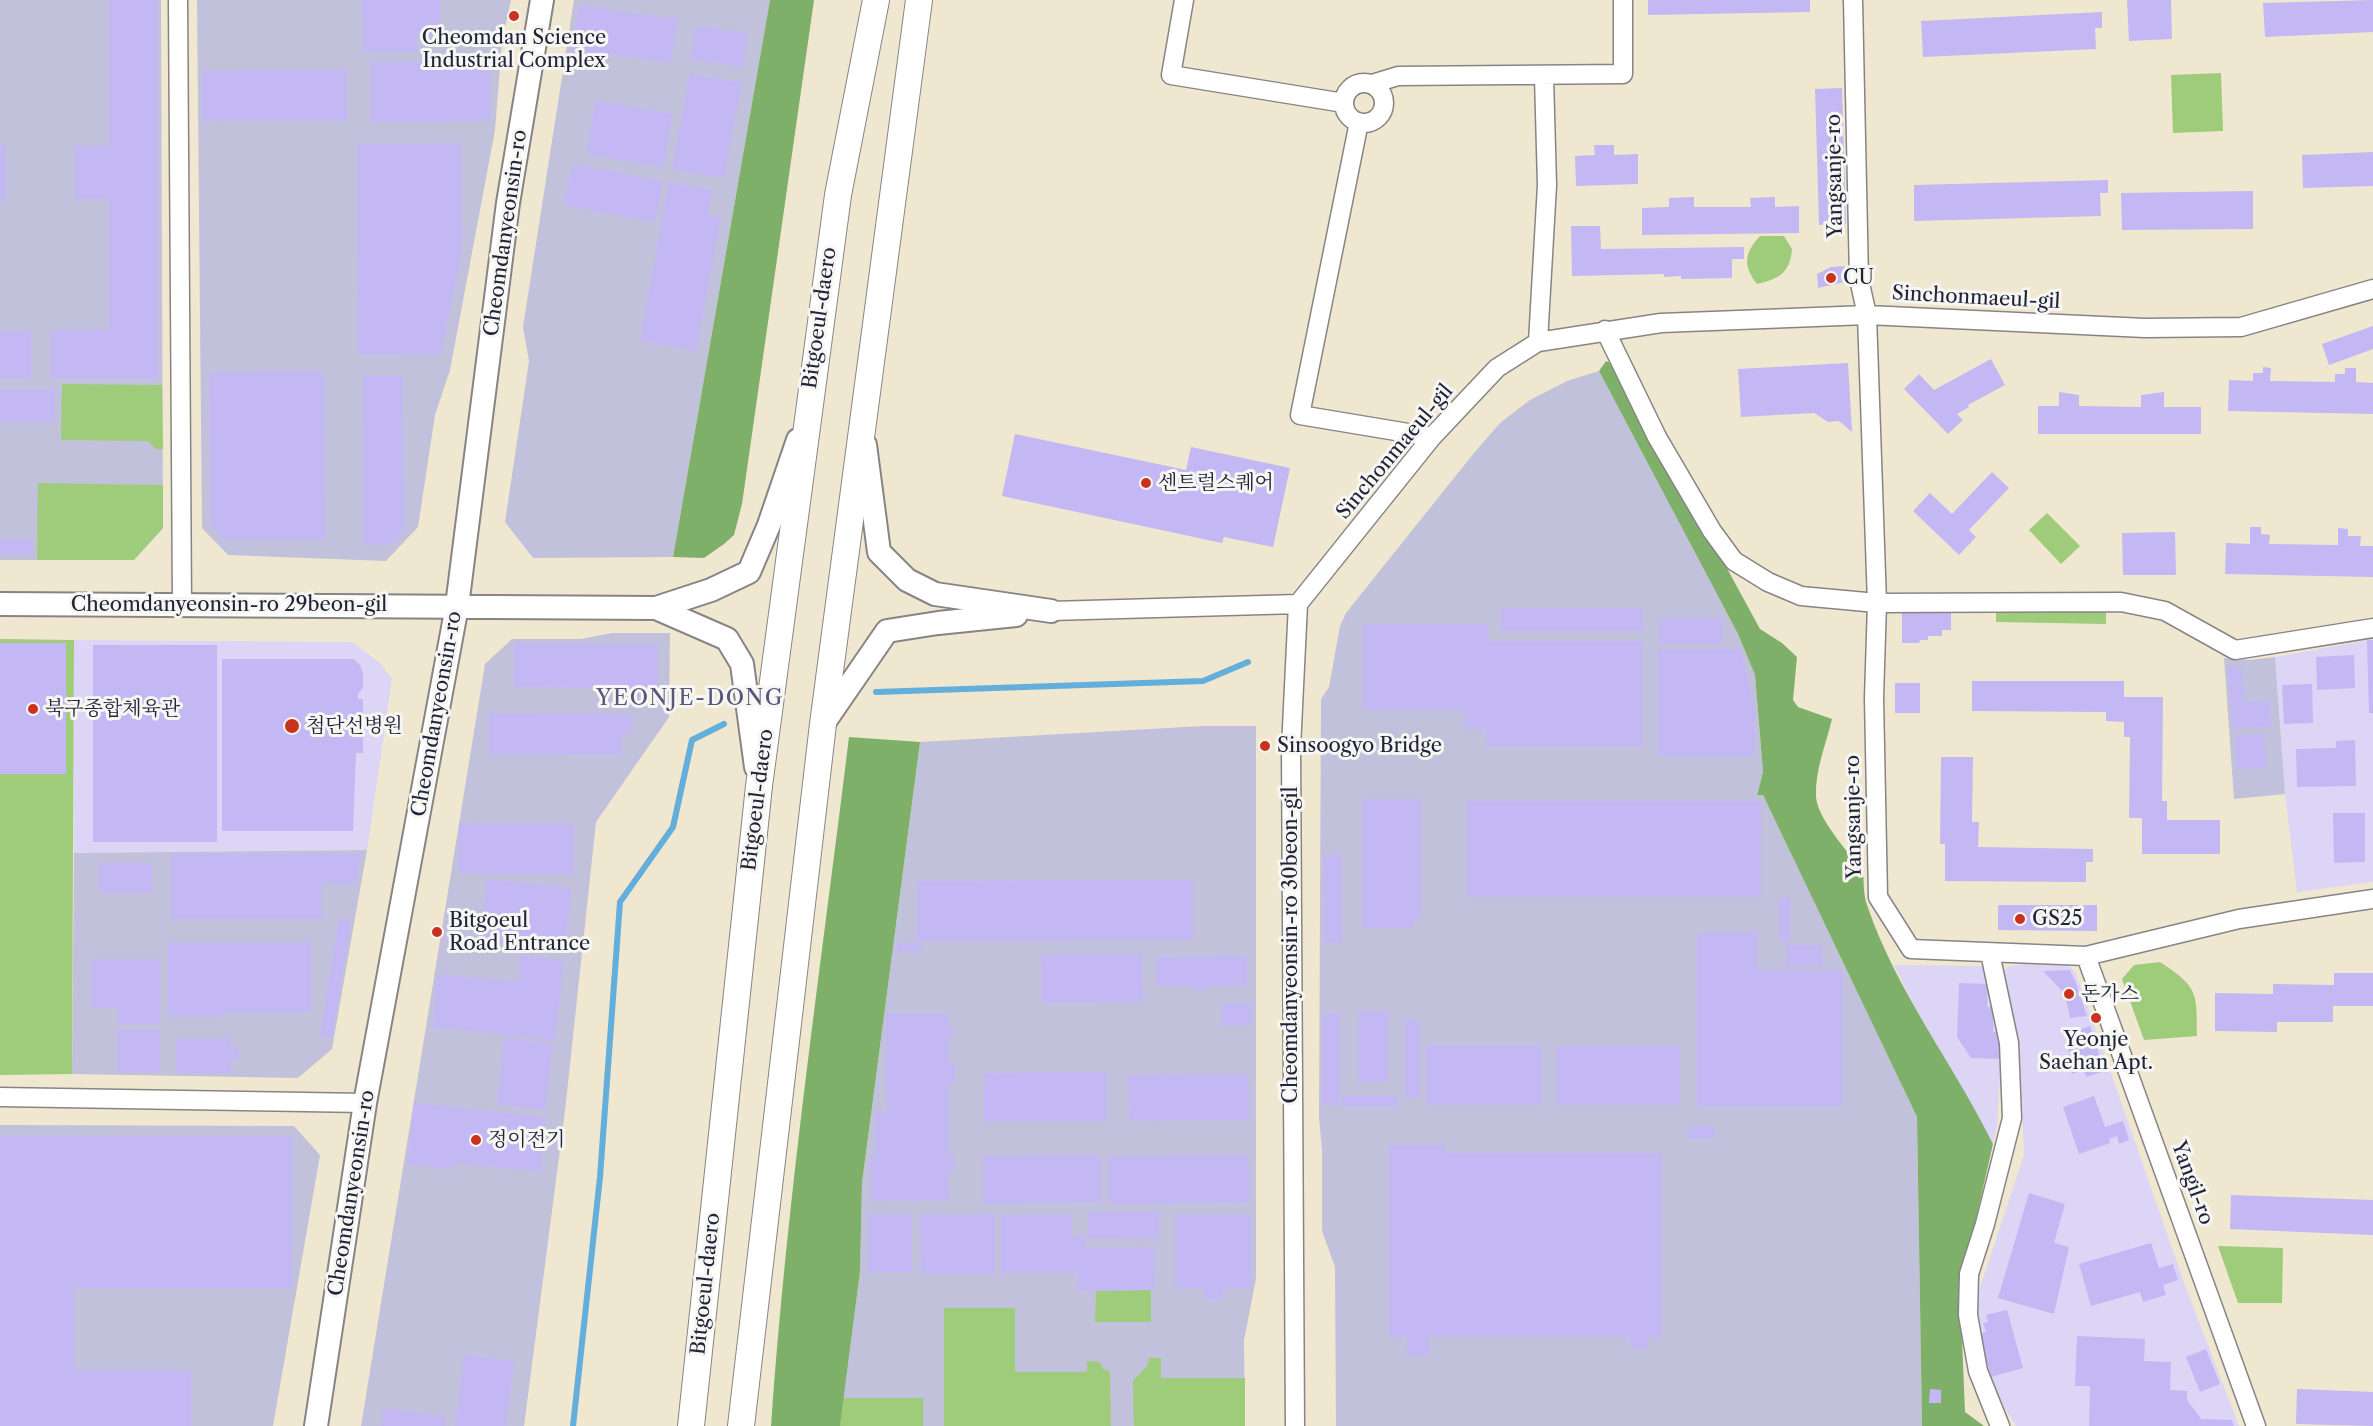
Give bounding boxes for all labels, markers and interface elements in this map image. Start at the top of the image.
marker: Cheomdan Science Industrial Complex [507,9,521,23]
place label: Cheomdan Science Industrial Complex [422,26,606,73]
street label: Yangsanje-ro [1822,114,1848,238]
street label: Cheomdanyeonsin-ro [480,128,532,338]
street label: Bitgoeul-daero [798,246,842,390]
place label: CU [1843,266,1874,290]
marker: CU [1824,271,1838,285]
street label: Sinchonmaeul-gil [1891,282,2061,314]
street label: Sinchonmaeul-gil [1332,380,1458,524]
place label: 센트럴스퀘어 [1158,471,1274,495]
marker: 센트럴스퀘어 [1139,476,1153,490]
street label: Cheomdanyeonsin-ro 29beon-gil [71,593,387,617]
street label: Cheomdanyeonsin-ro [407,609,467,819]
district label: YEONJE-DONG [596,686,784,712]
place label: 북구종합체육관 [45,697,180,721]
marker: 북구종합체육관 [26,702,40,716]
place label: 첨단선병원 [306,714,403,738]
marker: 첨단선병원 [283,717,301,735]
street label: Bitgoeul-daero [737,728,779,872]
place label: Sinsoogyo Bridge [1277,734,1442,758]
marker: Sinsoogyo Bridge [1258,739,1272,753]
street label: Yangsanje-ro [1841,755,1867,879]
street label: Cheomdanyeonsin-ro 30beon-gil [1279,786,1303,1104]
place label: GS25 [2032,907,2082,931]
place label: Bitgoeul Road Entrance [449,909,590,956]
marker: GS25 [2013,912,2027,926]
marker: Bitgoeul Road Entrance [430,925,444,939]
place label: 돈가스 [2081,982,2139,1006]
marker: 돈가스 [2062,987,2076,1001]
marker: Yeonje Saehan Apt. [2089,1011,2103,1025]
place label: Yeonje Saehan Apt. [2039,1028,2153,1075]
street label: Cheomdanyeonsin-ro [324,1088,380,1298]
place label: 정이전기 [488,1128,565,1152]
marker: 정이전기 [469,1133,483,1147]
street label: Yangil-ro [2166,1138,2218,1228]
street label: Bitgoeul-daero [687,1212,725,1356]

